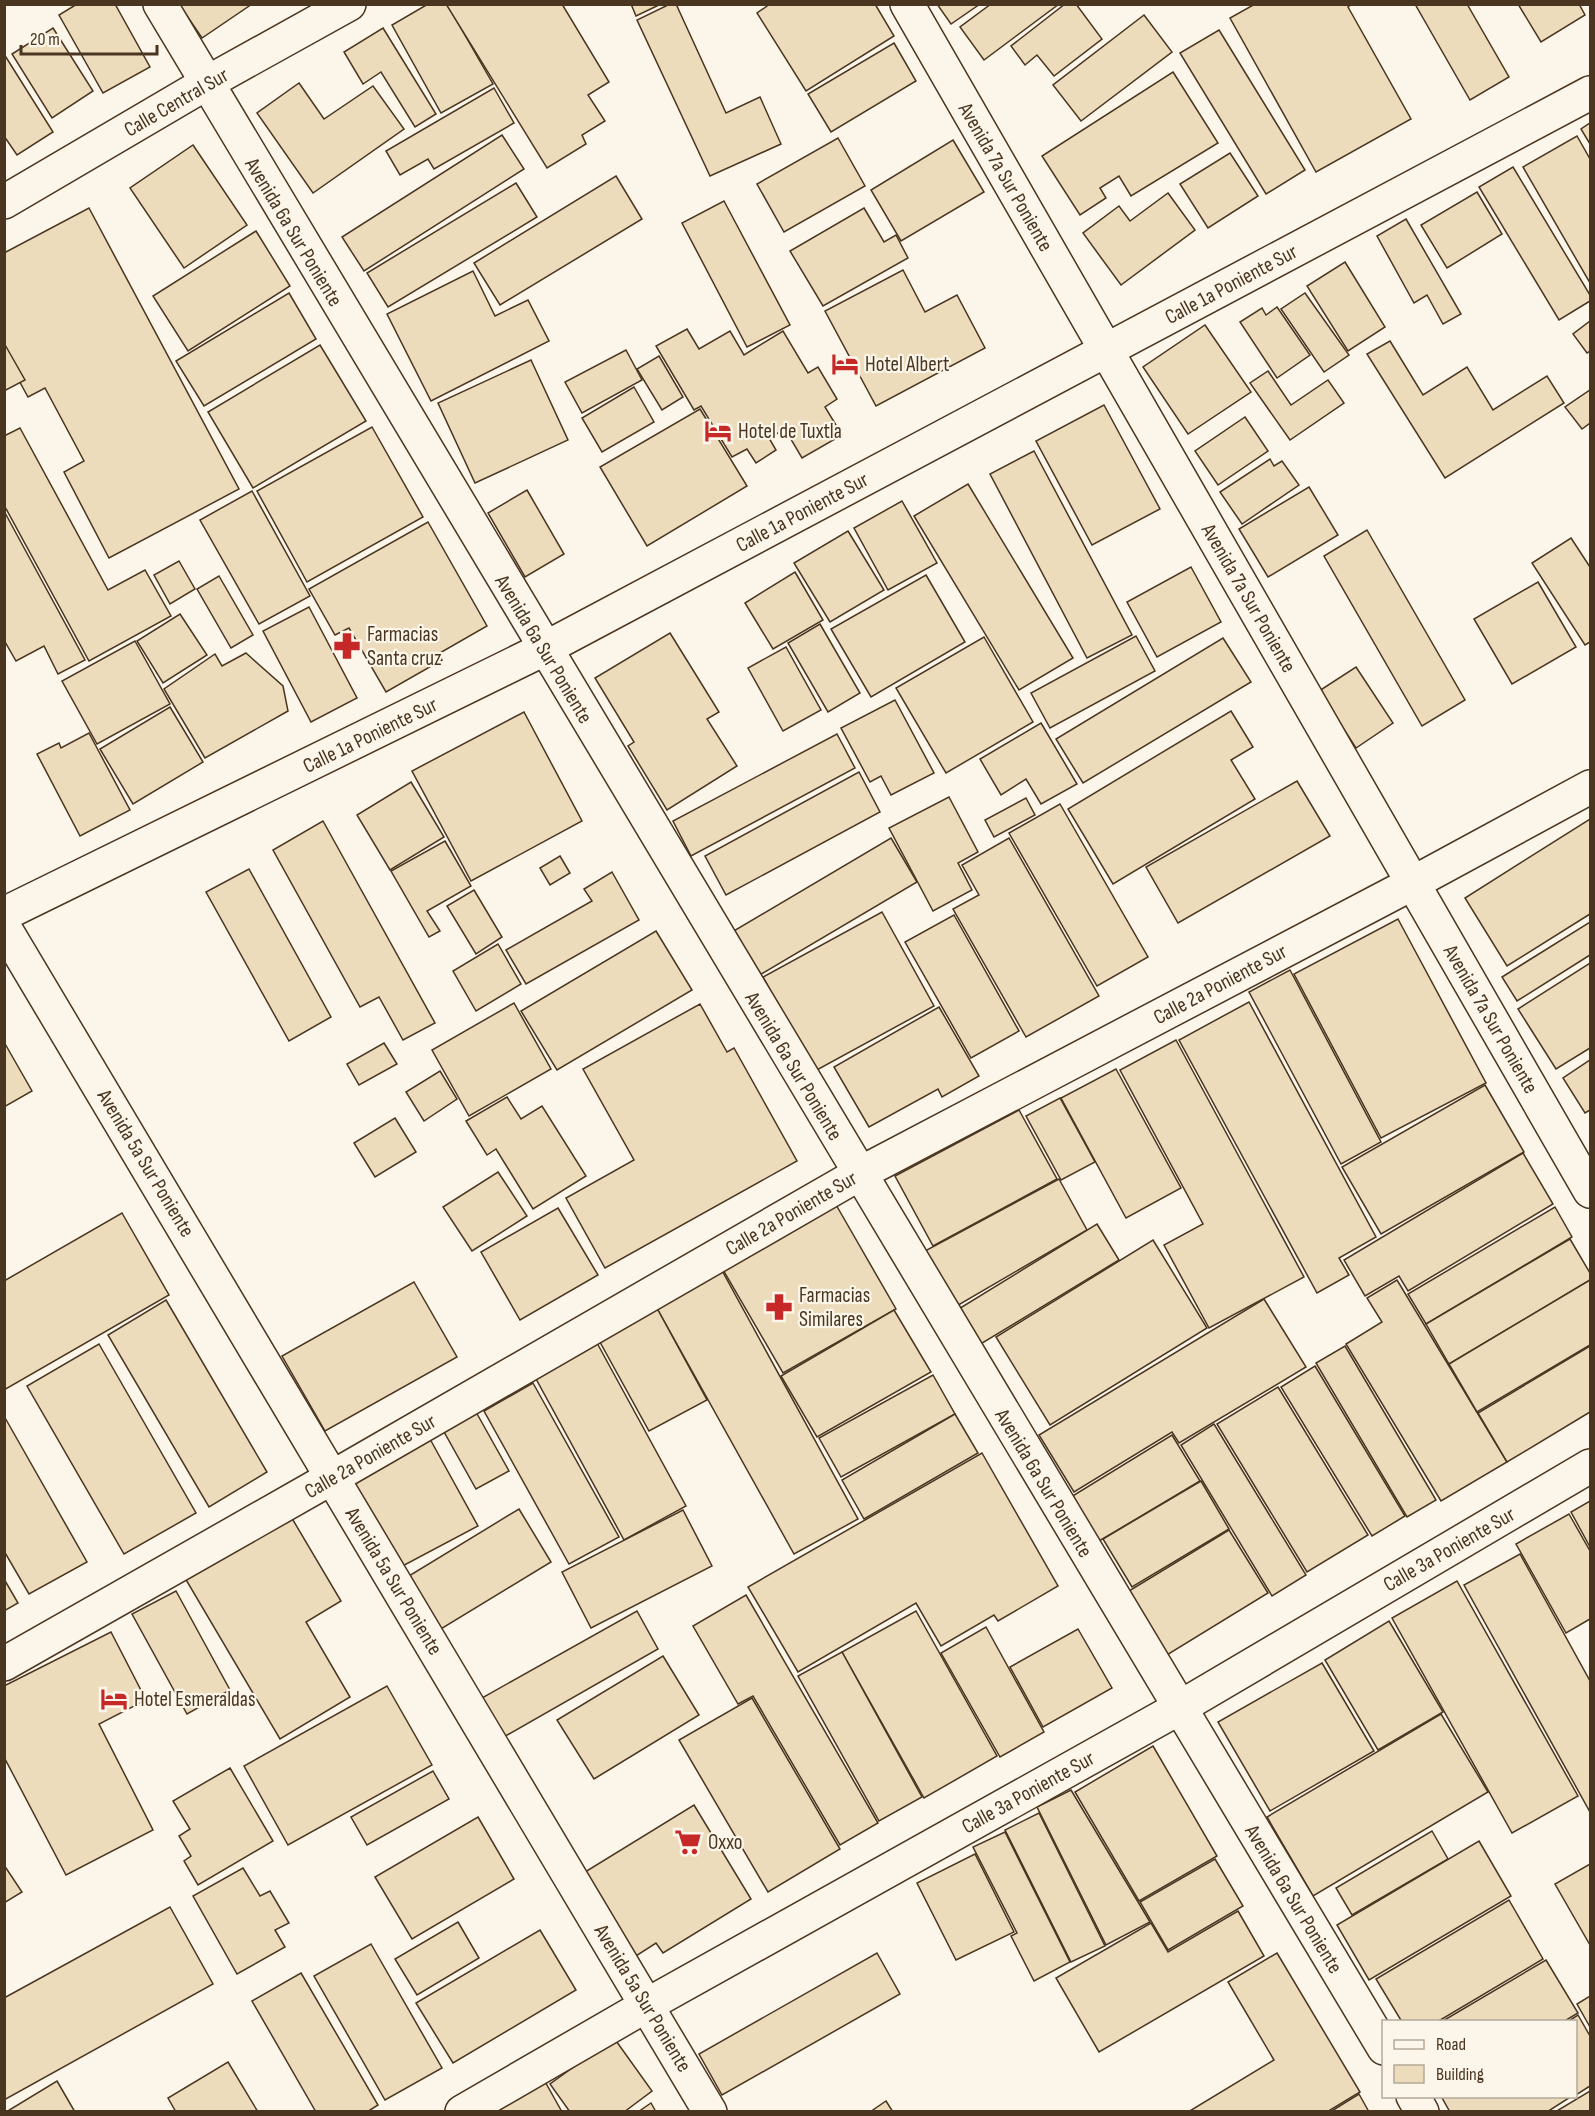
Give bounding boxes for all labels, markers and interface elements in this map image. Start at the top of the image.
scale bar [21,18,158,56]
text: 20 m [30,29,60,50]
street label: Calle Central Sur [120,63,233,142]
street label: Avenida 7a Sur Poniente [952,98,1058,256]
street label: Avenida 6a Sur Poniente [239,153,348,311]
street label: Calle 1a Poniente Sur [1161,239,1302,330]
hotel icon: Hotel Albert [830,349,860,379]
place label: Hotel Albert [865,352,949,377]
hotel icon: Hotel de Tuxtla [703,416,733,446]
place label: Hotel de Tuxtla [738,419,842,444]
street label: Calle 1a Poniente Sur [732,467,873,558]
street label: Avenida 7a Sur Poniente [1195,519,1301,677]
street label: Avenida 6a Sur Poniente [489,570,598,728]
place label: Farmacias Santa cruz [367,622,442,671]
pharmacy icon: Farmacias Santa cruz [332,631,362,661]
street label: Calle 1a Poniente Sur [299,692,441,779]
street label: Calle 2a Poniente Sur [1149,939,1291,1030]
street label: Avenida 7a Sur Poniente [1437,940,1543,1098]
street label: Avenida 6a Sur Poniente [739,987,848,1145]
street label: Avenida 5a Sur Poniente [91,1084,200,1242]
street label: Calle 2a Poniente Sur [721,1166,861,1261]
place label: Farmacias Similares [799,1283,870,1332]
pharmacy icon: Farmacias Similares [764,1292,794,1322]
street label: Avenida 6a Sur Poniente [989,1404,1098,1562]
street label: Calle 2a Poniente Sur [300,1409,440,1504]
street label: Avenida 5a Sur Poniente [339,1502,448,1660]
street label: Calle 3a Poniente Sur [1379,1502,1519,1597]
hotel icon: Hotel Esmeraldas [99,1684,129,1714]
place label: Hotel Esmeraldas [134,1687,256,1712]
street label: Calle 3a Poniente Sur [958,1746,1099,1839]
street label: Avenida 6a Sur Poniente [1239,1820,1348,1978]
supermarket icon: Oxxo [673,1827,703,1857]
place label: Oxxo [708,1830,742,1855]
street label: Avenida 5a Sur Poniente [588,1919,697,2077]
legend [1382,2020,1577,2098]
text: Road [1436,2034,1466,2055]
text: Building [1436,2064,1484,2085]

